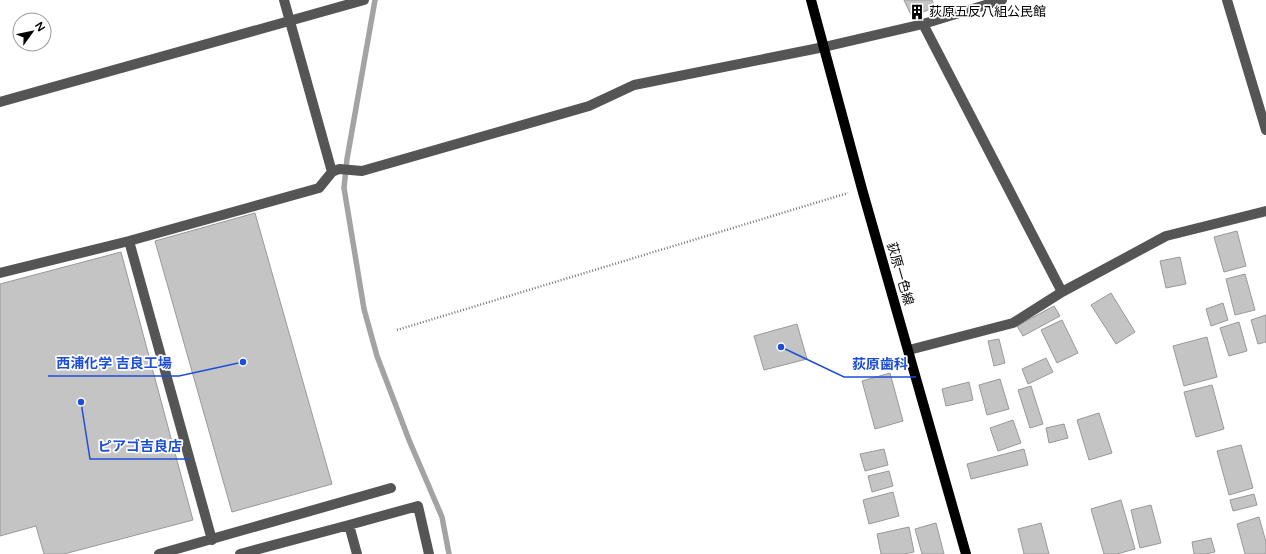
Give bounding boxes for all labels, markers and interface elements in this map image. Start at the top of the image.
building icon: 荻原五反八組公民館 [908,3,926,21]
place label: 荻原五反八組公民館 [929,4,1046,20]
north arrow [12,12,52,52]
text: N [32,20,48,34]
street label: 荻原一色線 [883,241,917,307]
callout: 西浦化学 吉良工場 [48,350,179,376]
callout: 荻原歯科 [844,351,916,377]
text: 西浦化学 吉良工場 [56,355,172,372]
text: 荻原歯科 [852,356,908,373]
callout: ピアゴ吉良店 [90,433,190,459]
text: ピアゴ吉良店 [98,438,182,455]

